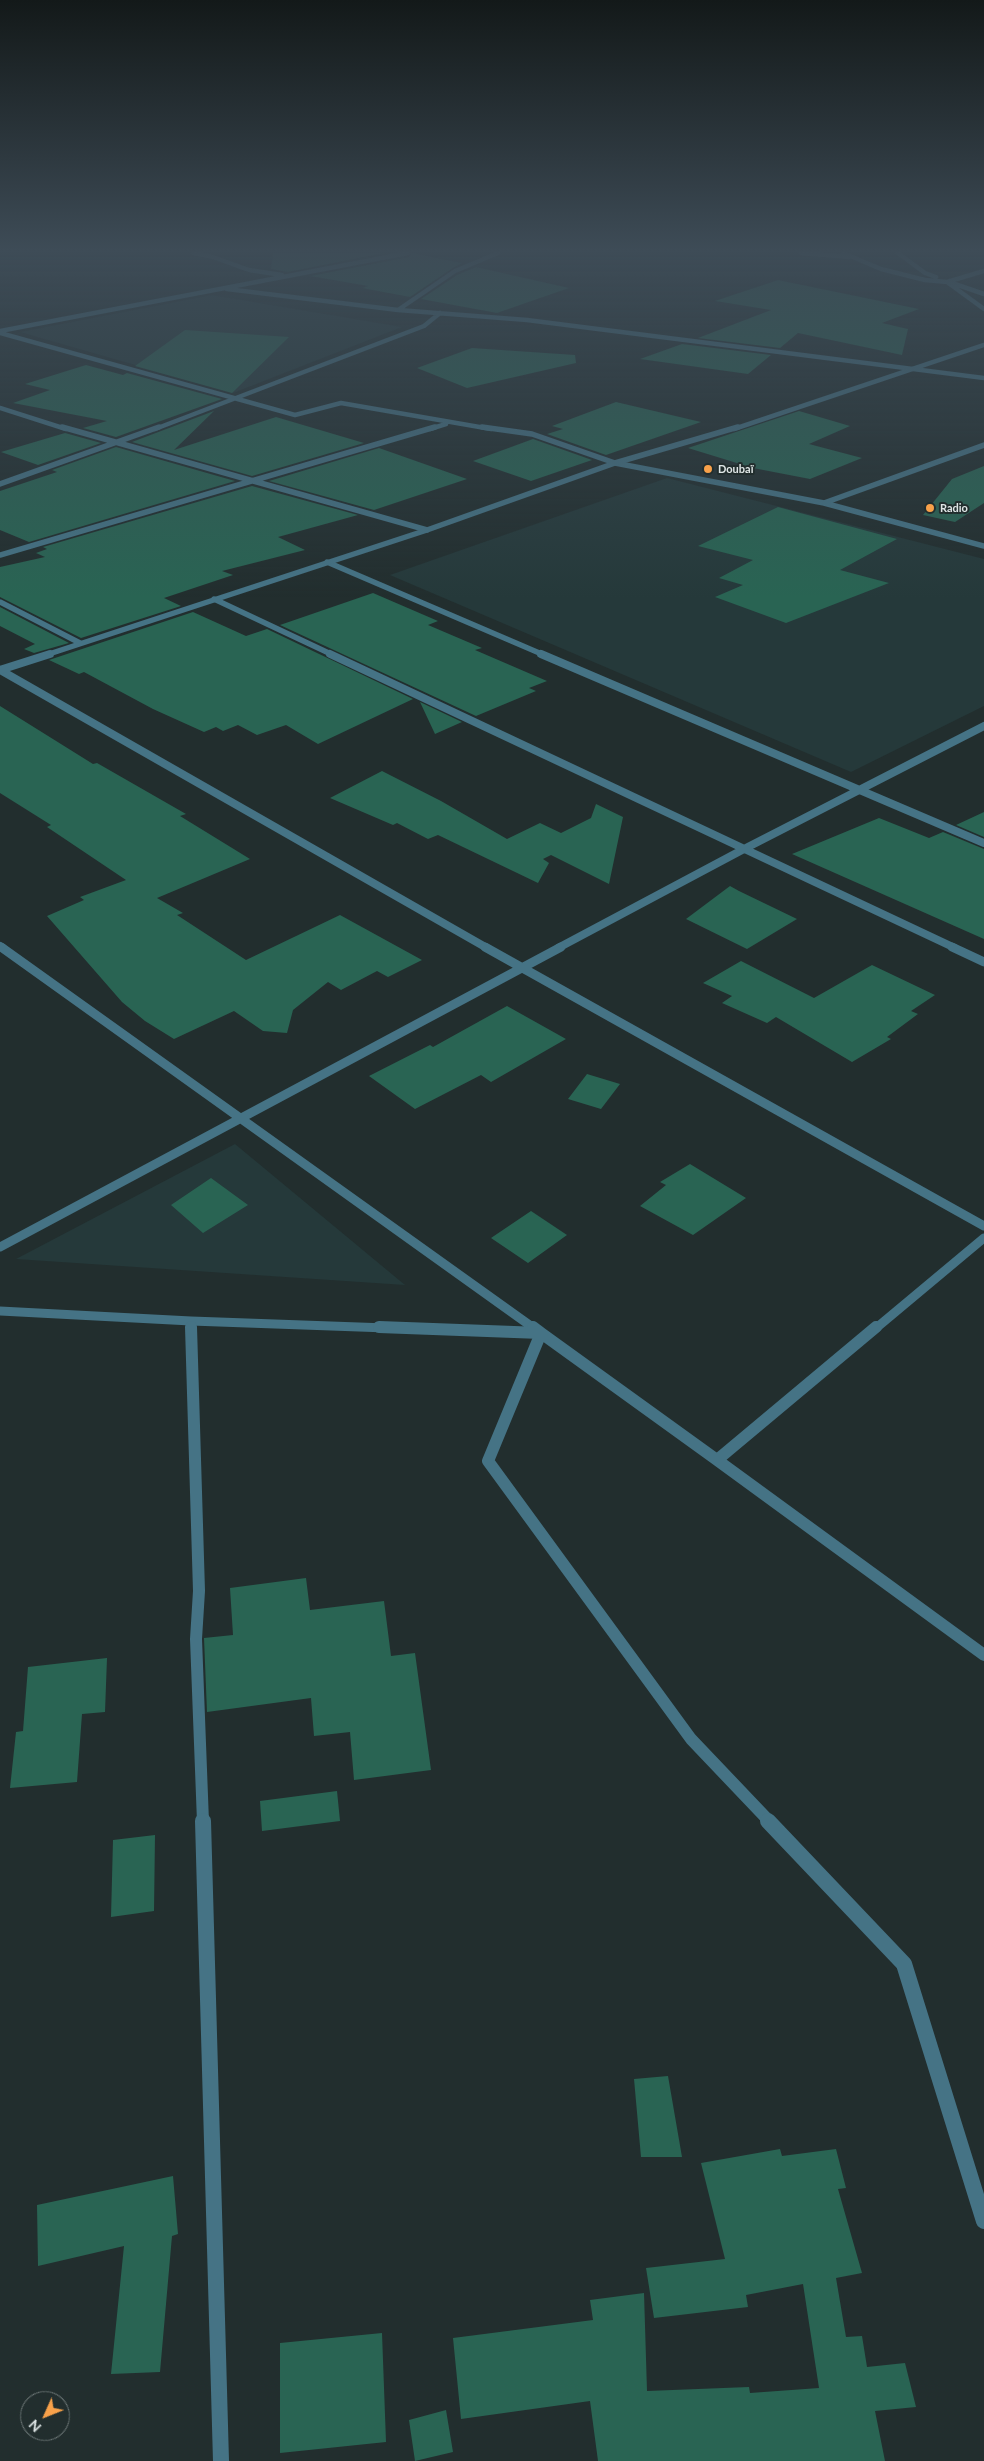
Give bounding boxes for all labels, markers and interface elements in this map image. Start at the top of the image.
place label: Doubaï [718,462,753,476]
marker: Doubaï [702,463,714,475]
place label: Radio [940,501,968,515]
marker: Radio [924,502,936,514]
north arrow [20,2391,70,2441]
text: N [25,2416,44,2436]

